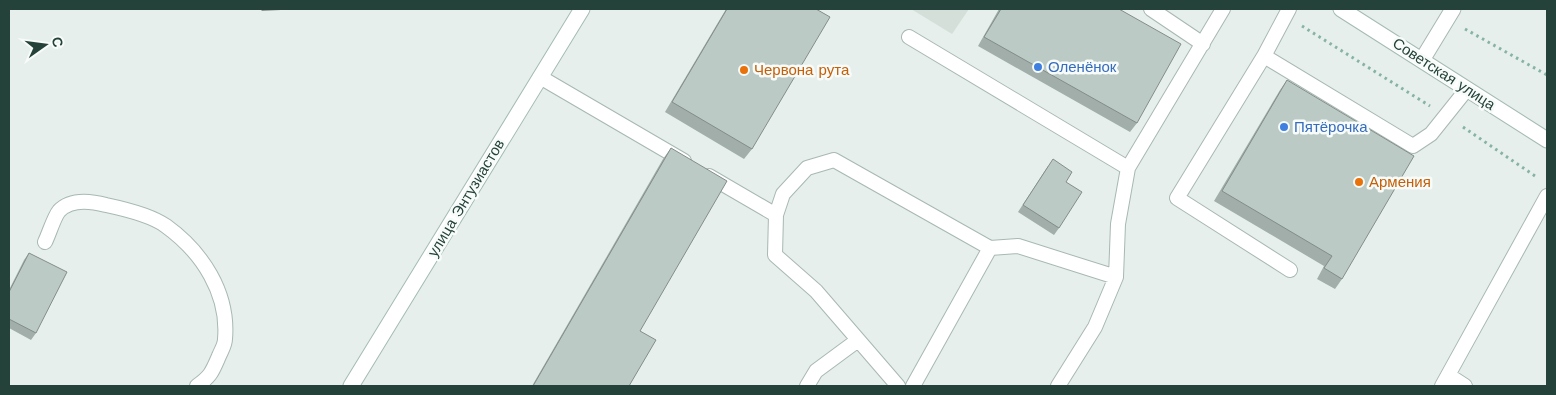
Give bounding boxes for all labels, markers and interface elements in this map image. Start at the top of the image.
north arrow [20,20,70,70]
street label: Советская улица [1389,34,1499,114]
text: С [49,35,67,49]
place label: Оленёнок [1048,58,1117,76]
place label: Червона рута [754,61,850,79]
marker: Оленёнок [1032,61,1044,73]
marker: Червона рута [738,64,750,76]
place label: Пятёрочка [1294,118,1368,136]
marker: Пятёрочка [1278,121,1290,133]
street label: улица Энтузиастов [424,136,508,260]
place label: Армения [1369,173,1431,191]
marker: Армения [1353,176,1365,188]

